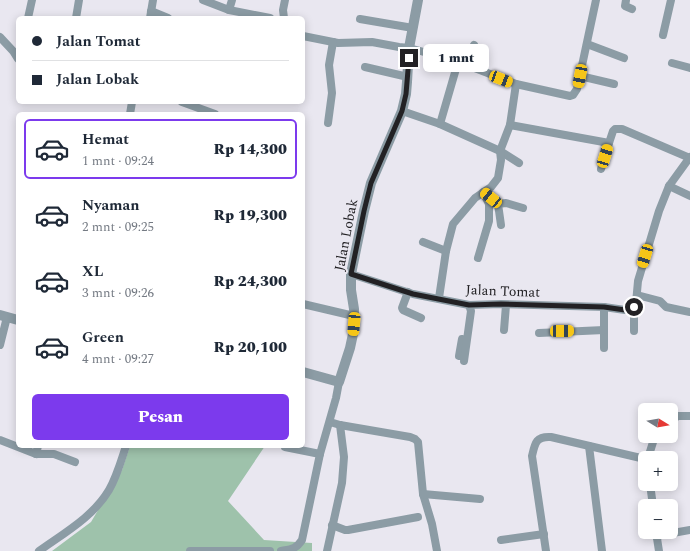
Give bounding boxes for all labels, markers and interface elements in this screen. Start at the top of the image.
text: Jalan Tomat [56,30,140,53]
callout: 1 mnt [423,44,489,72]
text: 1 mnt [438,48,474,68]
route end [400,49,418,67]
car [572,63,588,89]
text: Jalan Lobak [56,68,139,91]
car [488,69,514,89]
text: Hemat [82,128,129,151]
icon: car [34,131,70,167]
text: Rp 14,300 [213,138,287,161]
car [596,143,614,169]
text: 1 mnt · 09:24 [82,151,154,171]
car [478,186,504,210]
text: Nyaman [82,194,140,217]
icon: car [34,197,70,233]
street label: Jalan Lobak [329,197,363,273]
text: Rp 19,300 [213,204,287,227]
text: 2 mnt · 09:25 [82,217,154,237]
car [636,243,654,269]
text: XL [82,260,103,283]
icon: car [34,263,70,299]
text: Rp 24,300 [213,270,287,293]
street label: Jalan Tomat [465,279,541,303]
text: 3 mnt · 09:26 [82,283,154,303]
route start [625,298,643,316]
car [347,312,361,336]
car [550,325,574,337]
text: Green [82,326,124,349]
icon: car [34,329,70,365]
text: Rp 20,100 [213,336,287,359]
text: 4 mnt · 09:27 [82,349,154,369]
button: Pesan [32,394,289,440]
north arrow [638,403,678,443]
map controls [638,403,678,539]
button: + [638,451,678,491]
button: − [638,499,678,539]

